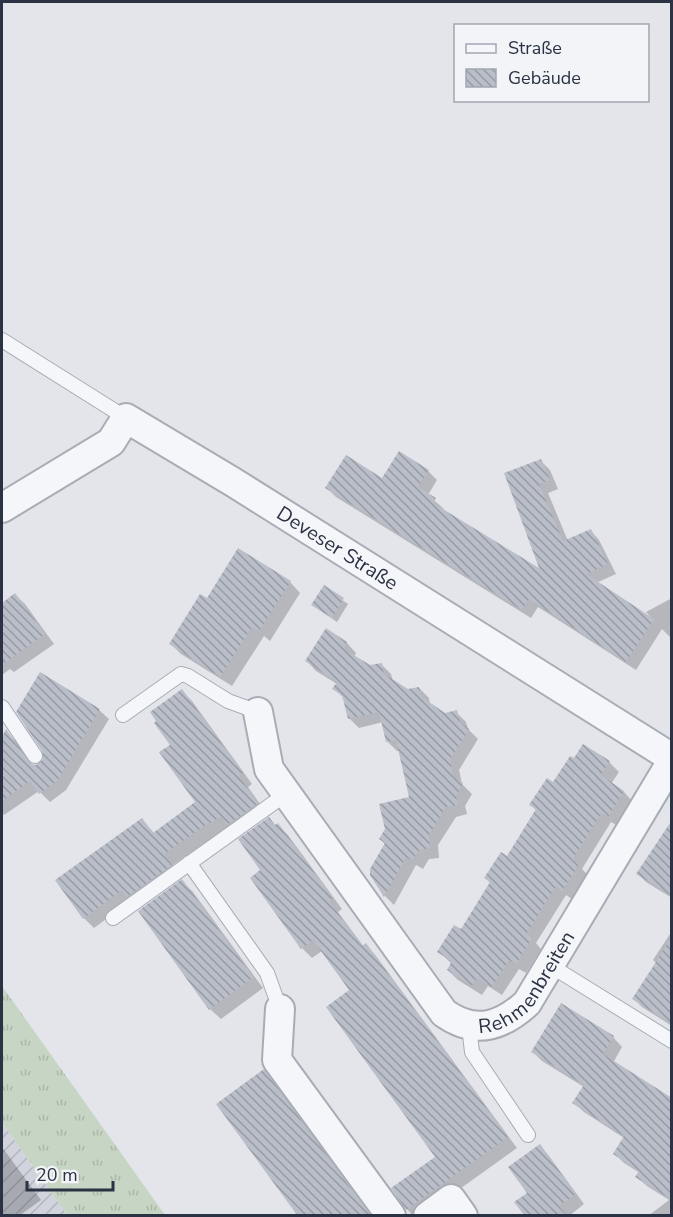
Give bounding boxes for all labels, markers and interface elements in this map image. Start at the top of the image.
legend [454,24,649,102]
text: Straße [508,36,562,60]
text: Gebäude [508,66,581,90]
street label: Deveser Straße [272,499,403,596]
street label: Rehmenbreiten [477,926,581,1040]
scale bar [27,1154,112,1192]
text: 20 m [36,1163,78,1187]

